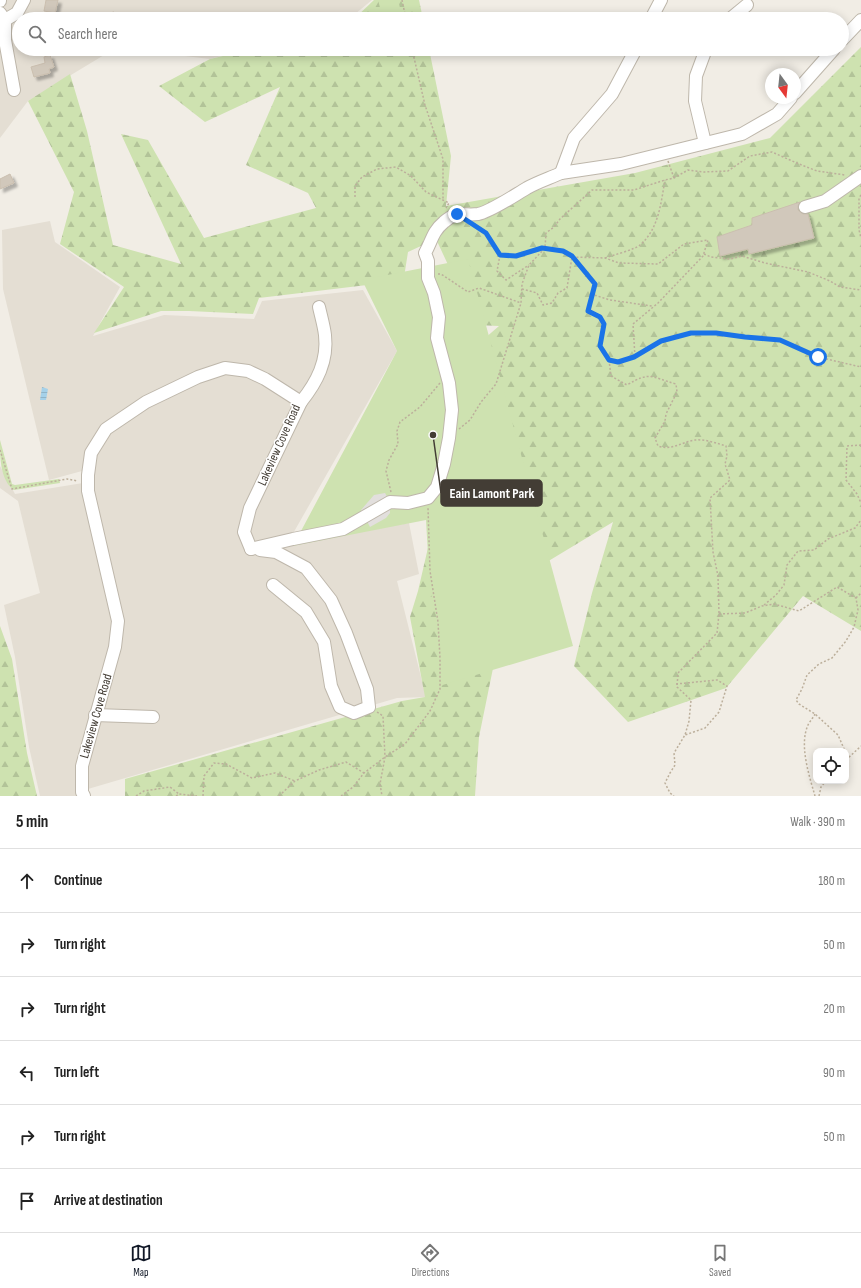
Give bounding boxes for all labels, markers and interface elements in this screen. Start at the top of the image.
search box [12,12,849,56]
icon: search [26,23,48,45]
text: Search here [58,25,118,44]
north arrow [765,68,801,104]
route end [448,205,466,223]
route start [809,348,827,366]
street label: Lakeview Cove Road [254,402,304,488]
callout: Eain Lamont Park [441,480,542,506]
text: Eain Lamont Park [450,485,535,502]
street label: Lakeview Cove Road [76,672,116,760]
map controls [813,748,849,784]
button: locate [813,748,849,784]
text: 5 min [16,812,48,832]
text: Walk · 390 m [790,814,845,830]
icon: ahead [16,870,38,892]
text: Continue [54,871,103,890]
text: 180 m [819,873,845,889]
icon: right [16,934,38,956]
text: Turn right [54,935,106,954]
text: 50 m [824,937,845,953]
icon: right [16,998,38,1020]
text: Turn right [54,999,106,1018]
text: 20 m [823,1001,845,1017]
icon: left [16,1062,38,1084]
text: Turn left [54,1063,99,1082]
text: 90 m [823,1065,845,1081]
icon: right [16,1126,38,1148]
text: Turn right [54,1127,106,1146]
text: 50 m [824,1129,845,1145]
icon: arrive [16,1190,38,1212]
text: Arrive at destination [54,1191,163,1210]
tab: Map [130,1242,152,1279]
tab: Directions [412,1242,449,1279]
tab: Saved [709,1242,731,1279]

